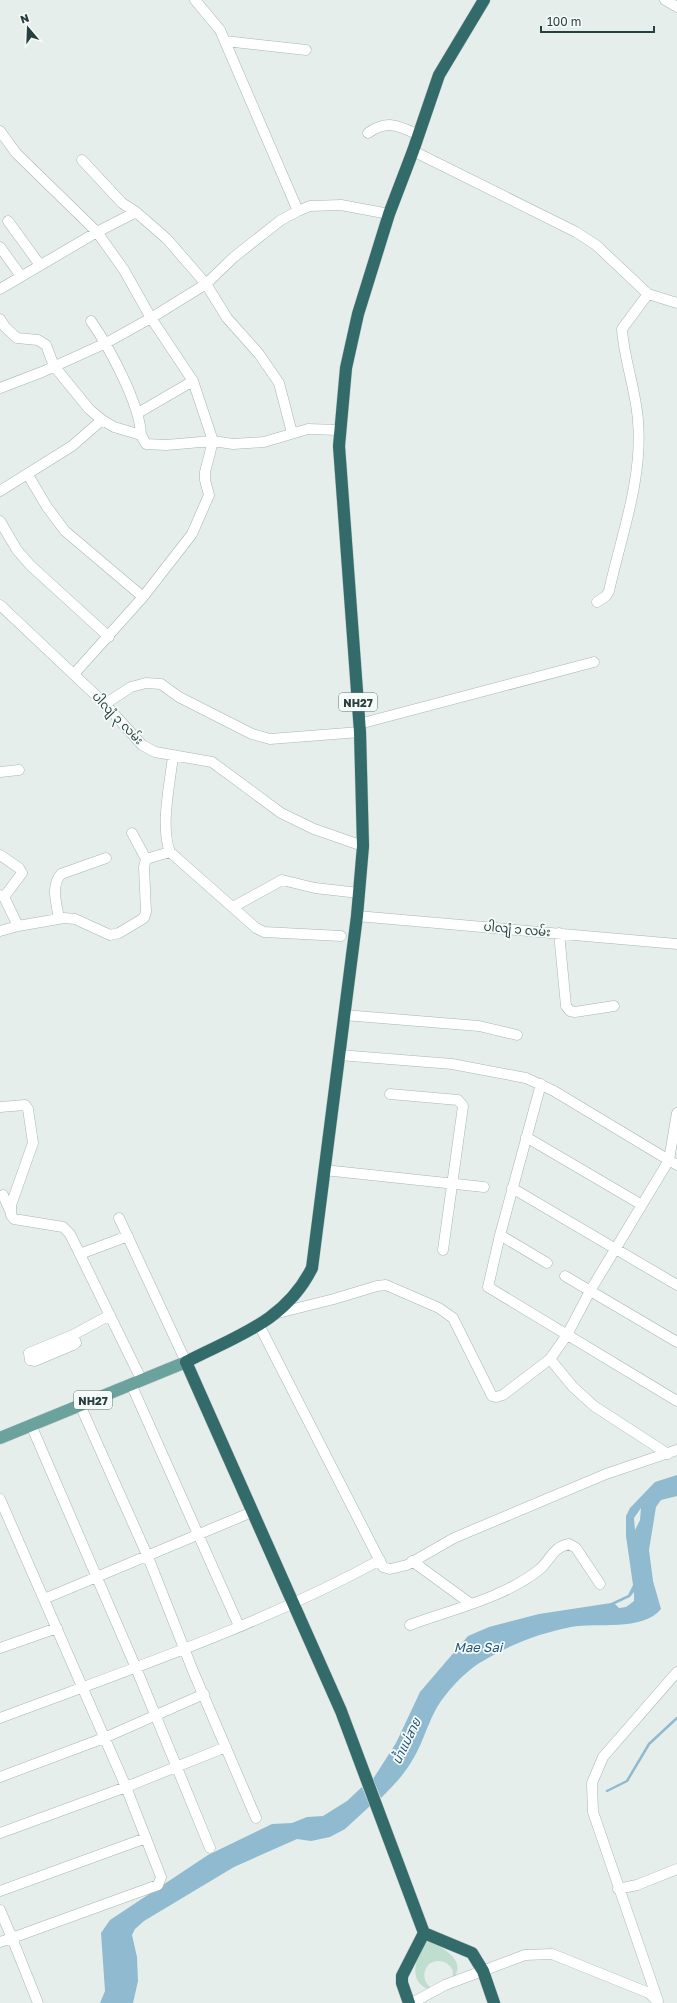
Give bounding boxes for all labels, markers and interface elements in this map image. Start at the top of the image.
north arrow [8,8,48,48]
scale bar [541,8,654,34]
text: N [19,11,31,26]
text: 100 m [547,14,581,29]
street label: ပါလျံ ၃ လမ်း [87,688,147,749]
road number: NH27 [339,693,377,711]
street label: ပါလျံ ၁ လမ်း [483,918,551,942]
road number: NH27 [74,1391,112,1409]
water label: Mae Sai [454,1639,504,1655]
water label: น้ำแม่สาย [387,1714,424,1767]

